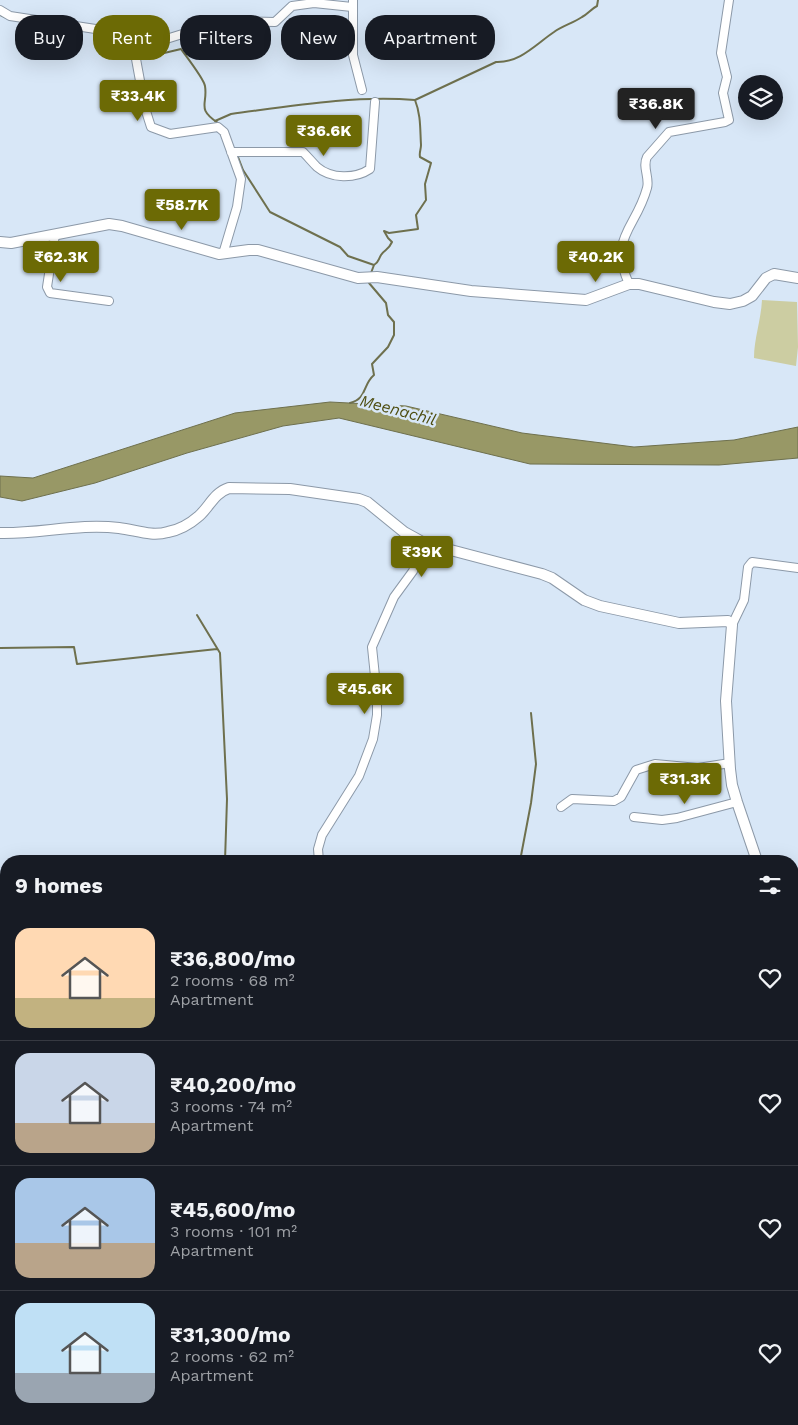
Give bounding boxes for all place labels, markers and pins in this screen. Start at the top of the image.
pin: ₹33.4K [97,80,179,122]
pin: ₹36.8K [615,88,697,130]
pin: ₹36.6K [283,114,365,157]
pin: ₹58.7K [141,188,223,231]
pin: ₹62.3K [20,240,102,283]
pin: ₹40.2K [555,240,637,283]
pin: ₹39K [392,536,452,578]
pin: ₹45.6K [324,672,406,715]
pin: ₹31.3K [644,762,726,805]

